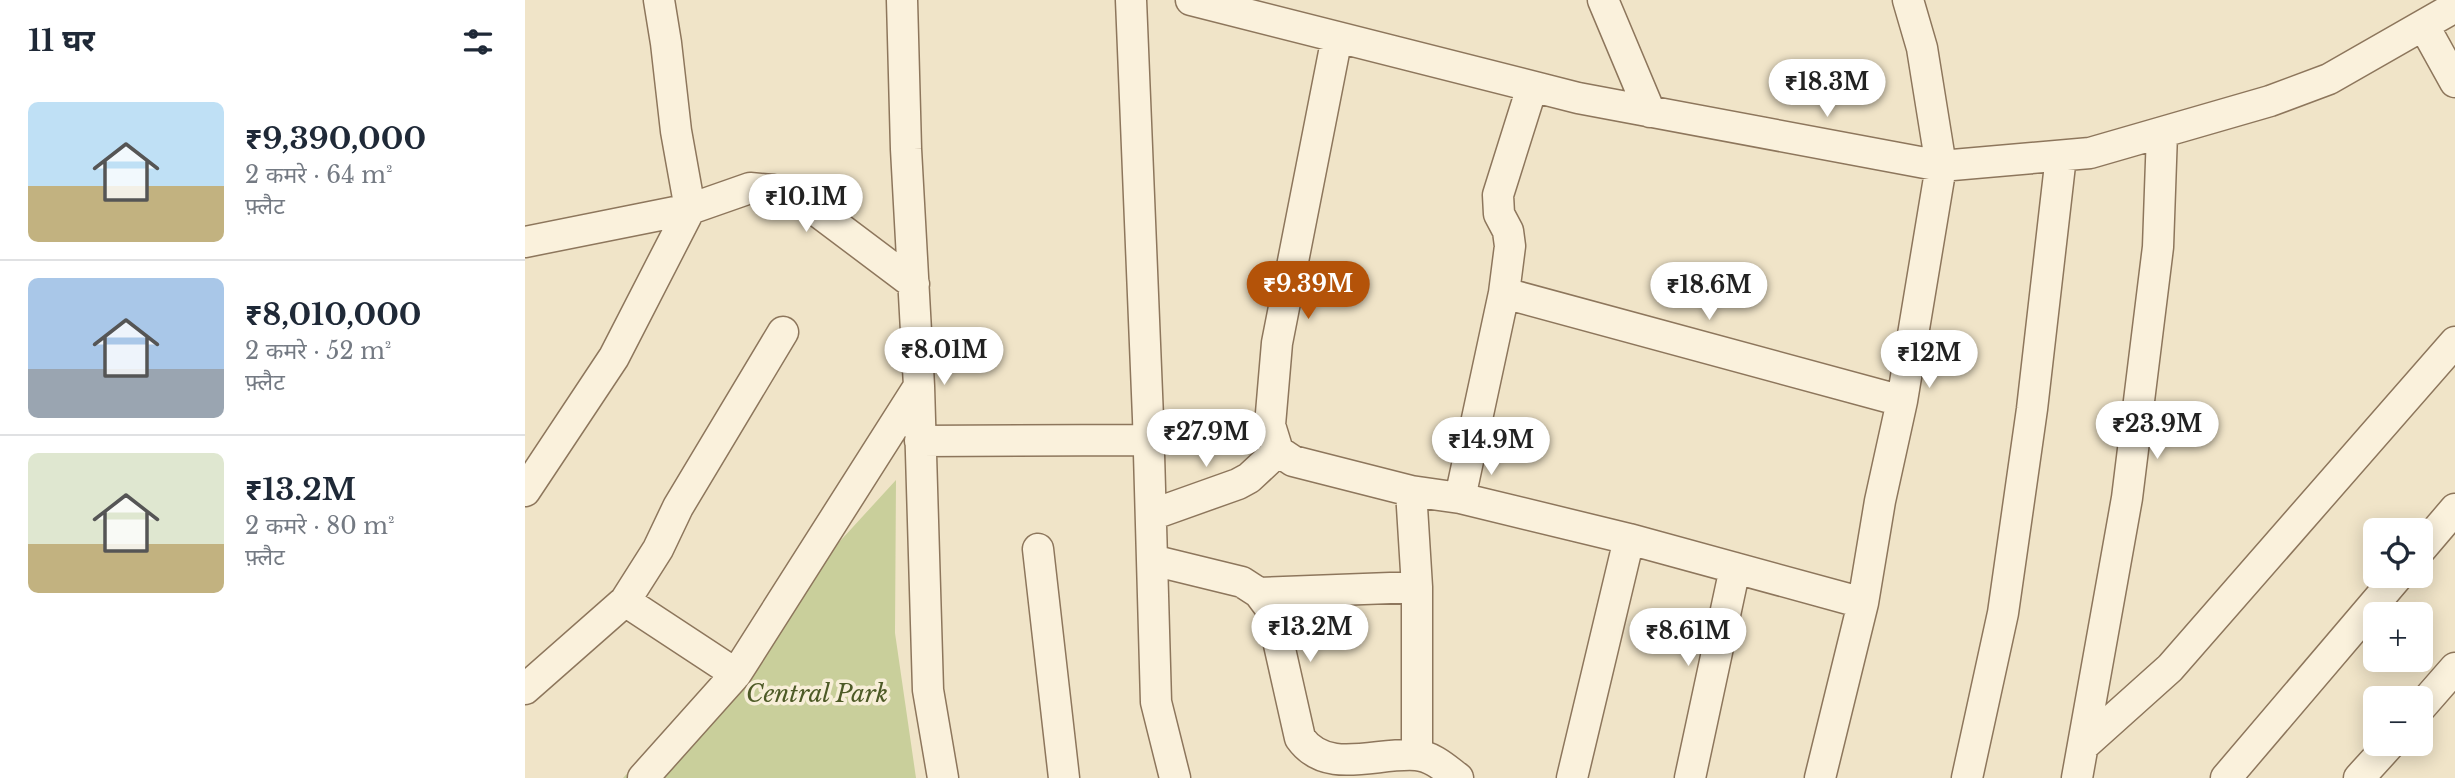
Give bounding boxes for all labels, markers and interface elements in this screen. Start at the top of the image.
text: 11 घर [28,22,95,59]
icon: filters [459,23,497,61]
pin: ₹18.3M [1770,60,1884,119]
text: ₹18.3M [1785,68,1869,96]
text: ₹9,390,000 [245,120,426,157]
icon: home [84,130,168,214]
text: 2 कमरे · 64 m² [245,161,392,189]
pin: ₹10.1M [749,174,863,234]
text: ₹10.1M [765,183,847,211]
text: फ़्लैट [245,192,285,220]
pin: ₹9.39M [1251,262,1365,321]
pin: ₹18.6M [1652,262,1766,322]
text: ₹9.39M [1263,270,1353,298]
text: ₹18.6M [1666,271,1752,299]
text: ₹8,010,000 [245,296,421,333]
icon: home [84,306,168,390]
pin: ₹8.01M [887,328,1001,387]
pin: ₹12M [1888,330,1970,390]
text: ₹8.01M [900,336,988,364]
text: 2 कमरे · 52 m² [245,337,391,365]
text: ₹12M [1897,339,1961,367]
text: फ़्लैट [245,368,285,396]
pin: ₹23.9M [2100,402,2214,461]
pin: ₹27.9M [1149,410,1263,469]
text: ₹23.9M [2112,410,2202,438]
text: ₹27.9M [1163,418,1249,446]
pin: ₹14.9M [1434,418,1548,477]
text: ₹14.9M [1448,426,1534,454]
text: ₹13.2M [245,471,356,508]
icon: home [84,481,168,565]
text: 2 कमरे · 80 m² [245,512,395,540]
map controls [2363,518,2433,756]
button: locate [2363,518,2433,588]
text: फ़्लैट [245,543,285,571]
button: + [2363,602,2433,672]
pin: ₹13.2M [1253,604,1367,664]
pin: ₹8.61M [1631,608,1745,668]
text: ₹13.2M [1267,613,1353,641]
text: ₹8.61M [1645,617,1731,645]
park label: Central Park [746,679,888,708]
button: − [2363,686,2433,756]

